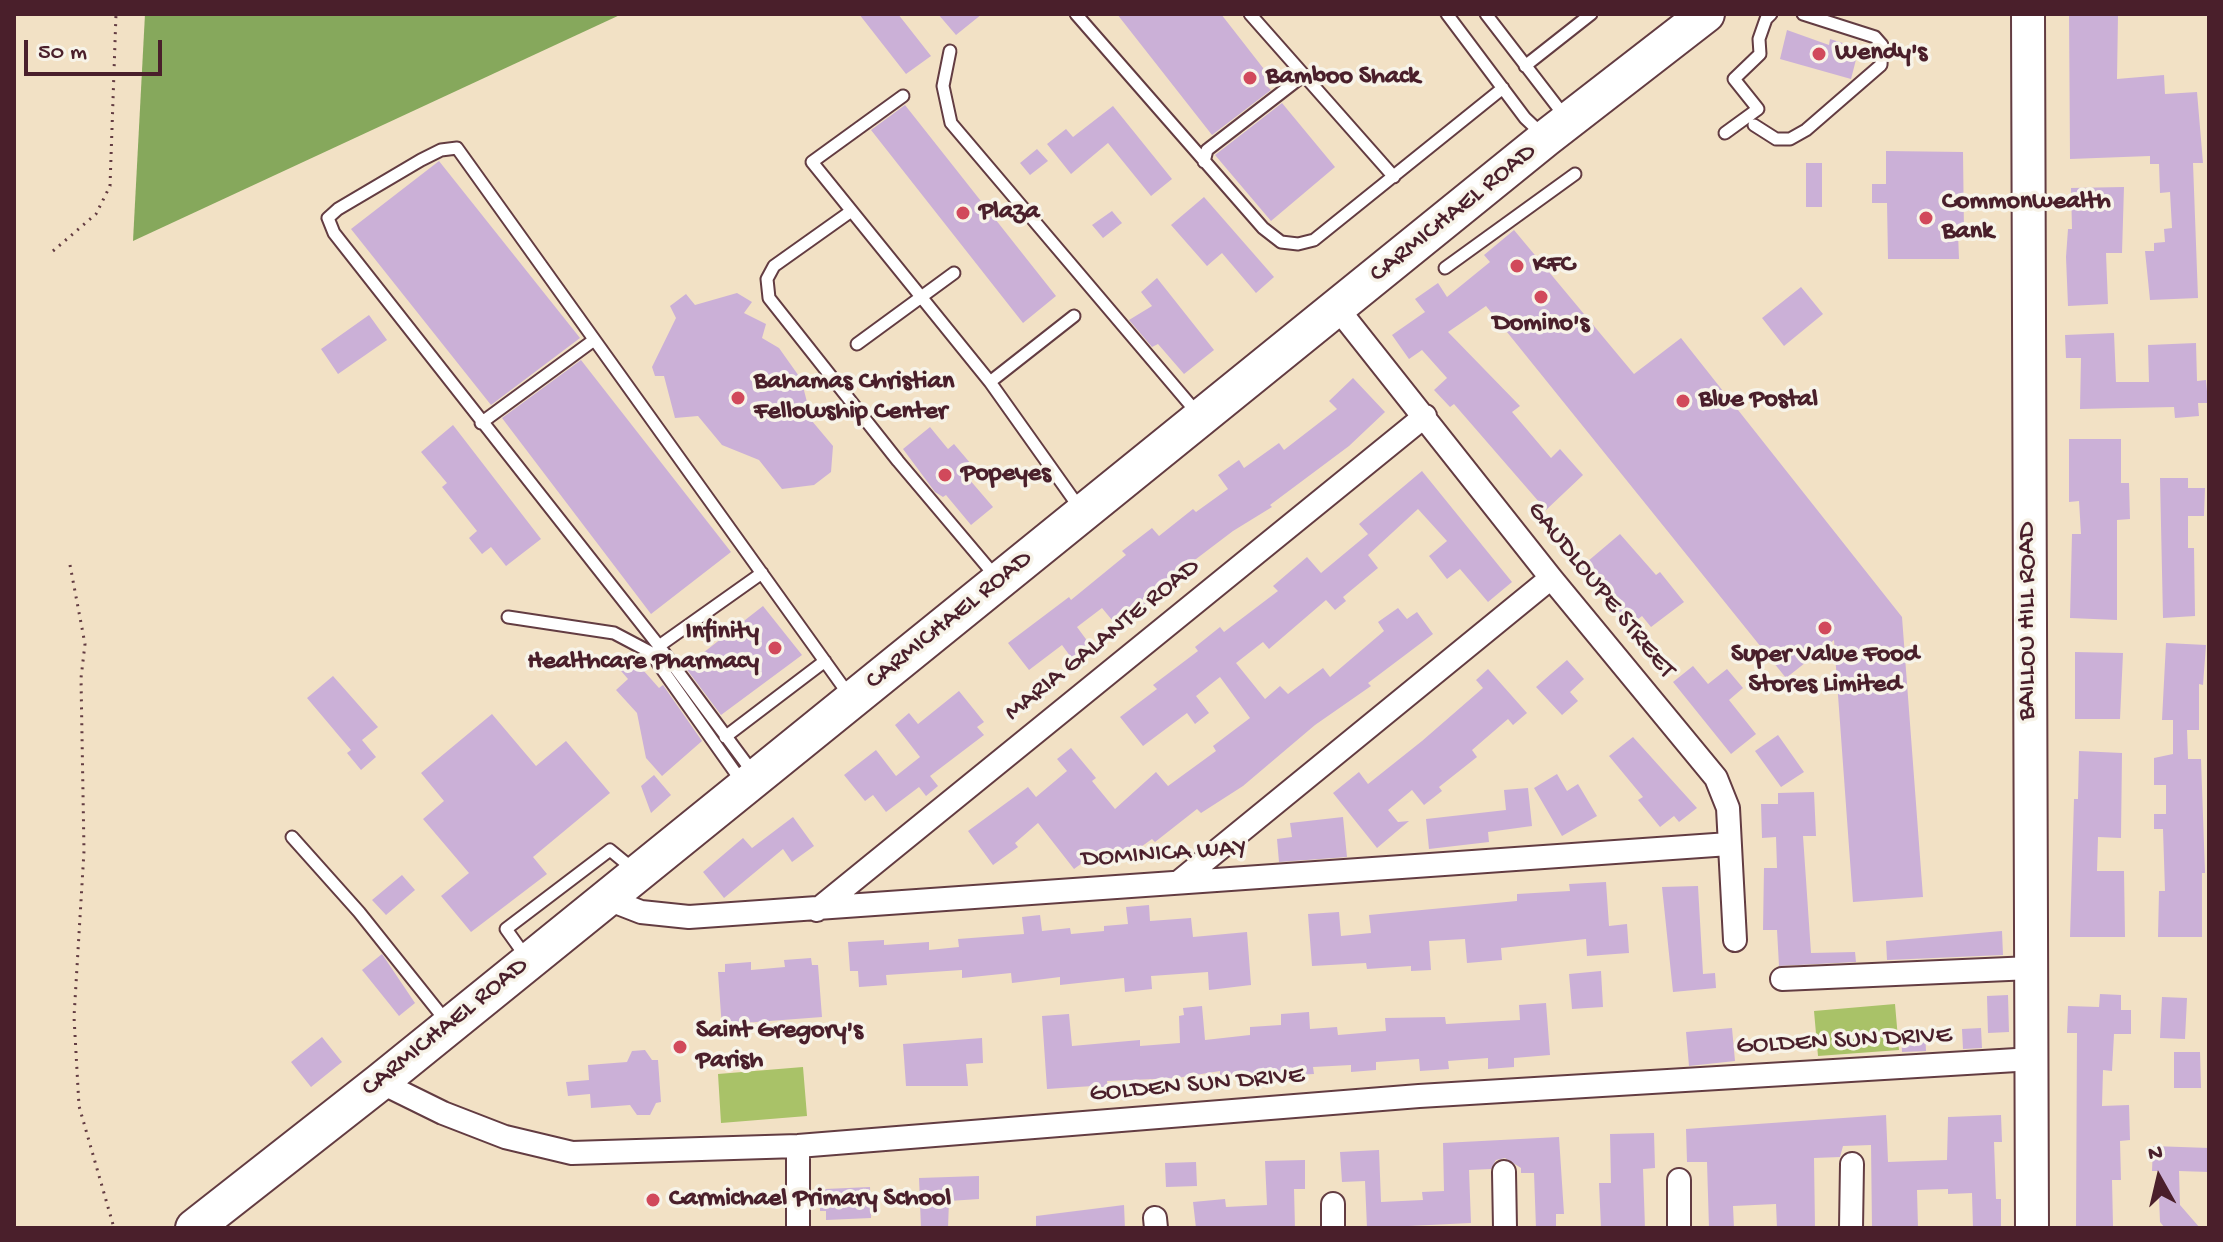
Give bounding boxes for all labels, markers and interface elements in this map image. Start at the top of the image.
scale bar [28,24,166,74]
place label: Wendy's [1835,38,1927,70]
text: 50 m [38,39,87,68]
marker: Wendy's [1810,45,1828,63]
place label: Bamboo Shack [1266,62,1420,94]
marker: Bamboo Shack [1241,69,1259,87]
street label: CARMICHAEL ROAD [1365,137,1543,291]
place label: Commonwealth Bank [1942,187,2111,248]
place label: Plaza [979,197,1039,229]
marker: Plaza [954,204,972,222]
marker: Commonwealth Bank [1917,209,1935,227]
place label: KFC [1533,250,1575,282]
marker: KFC [1508,257,1526,275]
marker: Domino's [1532,288,1550,306]
place label: Domino's [1493,309,1589,341]
place label: Bahamas Christian Fellowship Center [754,367,954,428]
place label: Blue Postal [1699,385,1818,417]
marker: Bahamas Christian Fellowship Center [729,389,747,407]
marker: Blue Postal [1674,392,1692,410]
place label: Popeyes [961,459,1051,491]
marker: Popeyes [936,466,954,484]
street label: GAUDLOUPE STREET [1519,496,1681,686]
street label: BAILLOU HILL ROAD [2013,522,2045,720]
street label: CARMICHAEL ROAD [861,544,1039,698]
street label: MARIA GALANTE ROAD [999,553,1207,729]
place label: Infinity Healthcare Pharmacy [527,617,759,678]
marker: Super Value Food Stores Limited [1816,619,1834,637]
marker: Infinity Healthcare Pharmacy [766,639,784,657]
place label: Super Value Food Stores Limited [1731,640,1919,702]
street label: DOMINICA WAY [1081,834,1247,876]
street label: CARMICHAEL ROAD [357,951,535,1105]
place label: Saint Gregory's Parish [696,1016,863,1078]
street label: GOLDEN SUN DRIVE [1736,1021,1952,1063]
marker: Saint Gregory's Parish [671,1038,689,1056]
street label: GOLDEN SUN DRIVE [1088,1061,1306,1111]
north arrow [2119,1138,2199,1218]
text: N [2147,1140,2165,1168]
place label: Carmichael Primary School [669,1184,951,1216]
marker: Carmichael Primary School [644,1191,662,1209]

